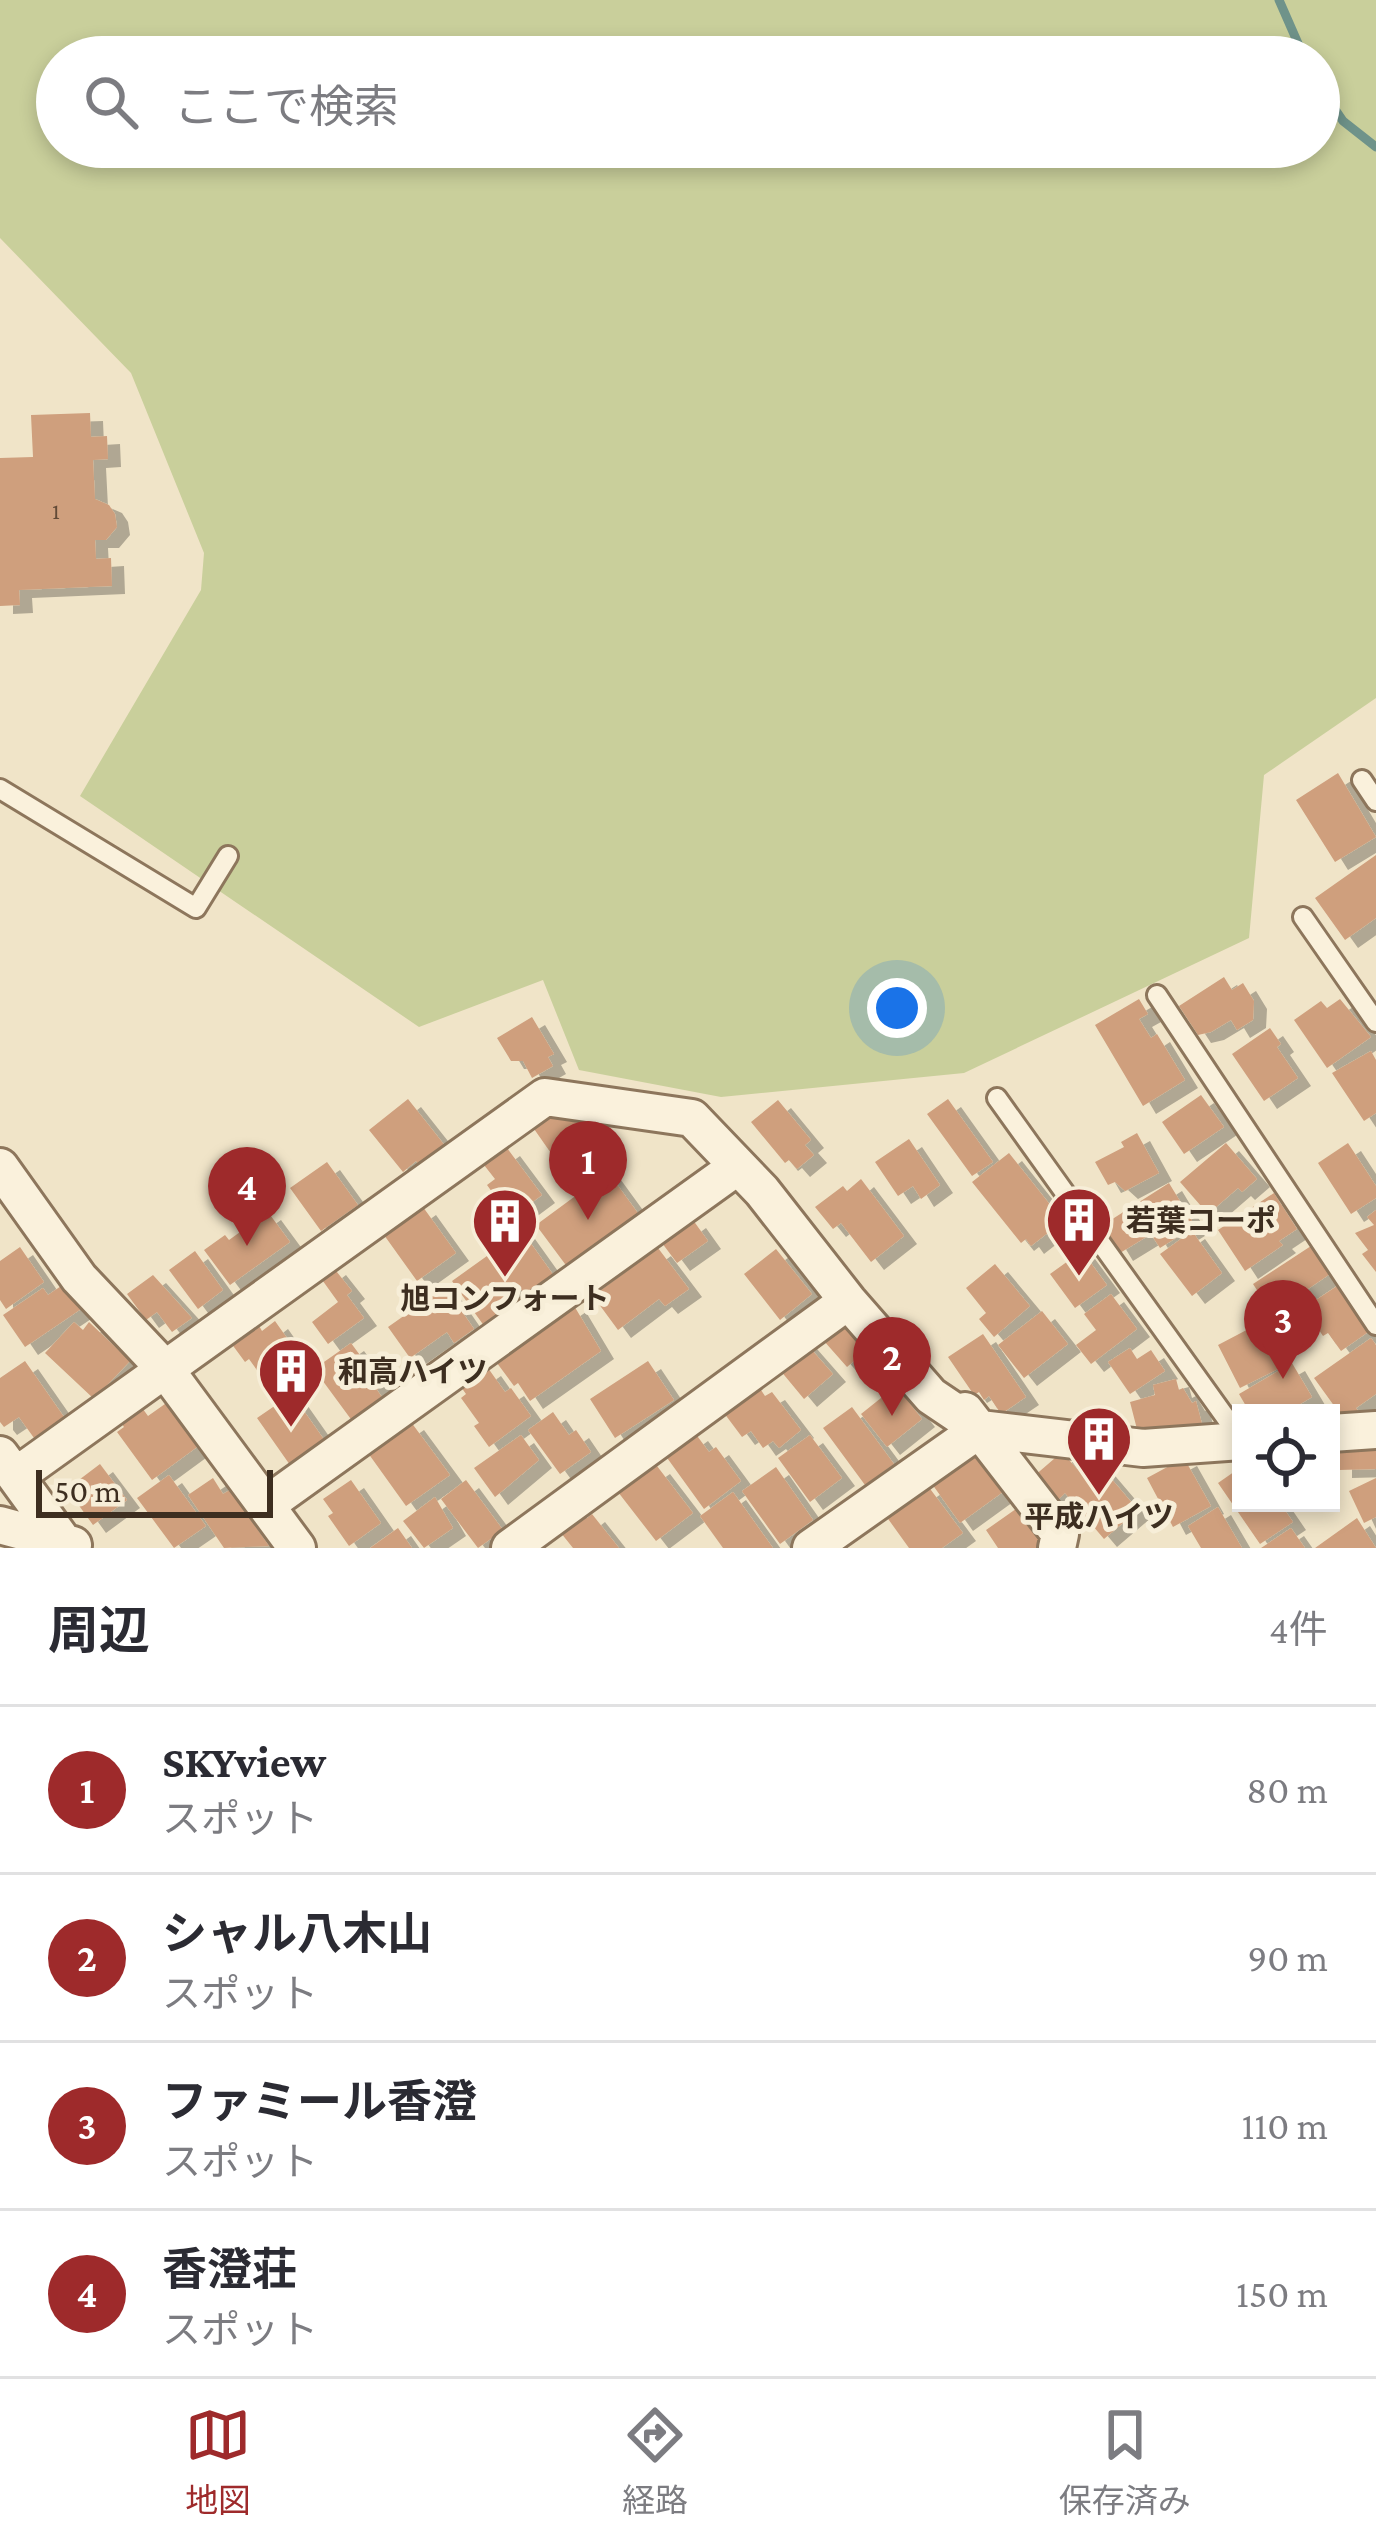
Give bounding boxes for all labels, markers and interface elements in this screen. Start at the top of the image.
search box [36,36,1340,168]
icon: search [78,69,144,135]
text: ここで検索 [174,82,399,132]
house number: 1 [52,497,60,524]
your location [867,978,927,1038]
pin: 1 [549,1121,627,1220]
pin: 4 [208,1147,286,1246]
building icon: 若葉コーポ [1044,1185,1114,1279]
building icon: 旭コンフォート [470,1186,540,1280]
place label: 若葉コーポ [1126,1204,1276,1237]
pin: 3 [1244,1280,1322,1379]
place label: 旭コンフォート [400,1282,610,1315]
pin: 2 [853,1317,931,1416]
building icon: 和高ハイツ [256,1336,326,1430]
place label: 和高ハイツ [338,1355,487,1388]
building icon: 平成ハイツ [1064,1404,1134,1498]
map controls [1232,1404,1340,1512]
button: locate [1232,1404,1340,1512]
scale bar [36,1464,273,1517]
text: 50 m [54,1472,121,1509]
place label: 平成ハイツ [1024,1500,1174,1533]
text: 周辺 [48,1602,150,1659]
text: 4件 [1269,1608,1328,1651]
text: SKYview [162,1737,326,1787]
text: 1 [80,1768,94,1811]
text: 80 m [1246,1768,1328,1811]
text: スポット [162,1797,318,1840]
text: シャル八木山 [162,1909,432,1959]
text: 2 [77,1936,97,1979]
text: 90 m [1247,1936,1328,1979]
text: スポット [162,1972,318,2015]
text: ファミール香澄 [162,2077,477,2127]
text: 3 [77,2104,97,2147]
text: 110 m [1241,2104,1328,2147]
text: スポット [162,2140,318,2183]
text: 香澄荘 [162,2245,297,2295]
text: 4 [76,2272,98,2315]
text: 150 m [1236,2272,1328,2315]
text: スポット [162,2308,318,2351]
tab: 地図 [185,2402,251,2522]
tab: 経路 [622,2402,688,2522]
tab: 保存済み [1059,2402,1191,2522]

